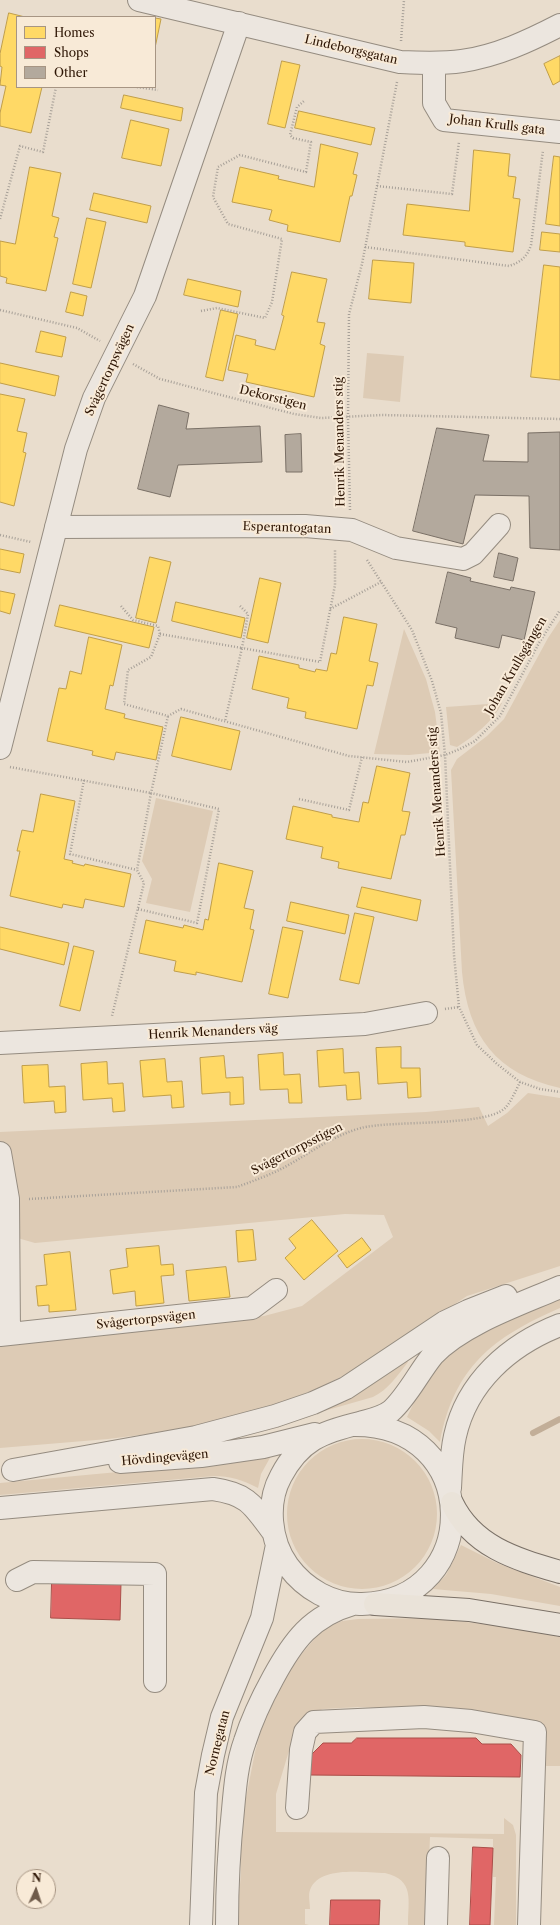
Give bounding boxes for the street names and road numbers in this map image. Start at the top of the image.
street label: Lindeborgsgatan [303,32,399,68]
street label: Johan Krulls gata [448,112,546,138]
street label: Svågertorpsvägen [82,322,138,418]
street label: Henrik Menanders stig [332,377,348,507]
street label: Dekorstigen [238,383,308,413]
street label: Esperantogatan [242,519,332,537]
street label: Johan Krullsgången [482,614,550,718]
street label: Henrik Menanders stig [425,727,449,857]
street label: Henrik Menanders väg [148,1021,278,1043]
street label: Svågertorpsstigen [249,1120,345,1178]
street label: Svågertorpsvägen [96,1308,196,1332]
street label: Hövdingevägen [121,1447,209,1469]
street label: Nornegatan [203,1709,233,1777]

